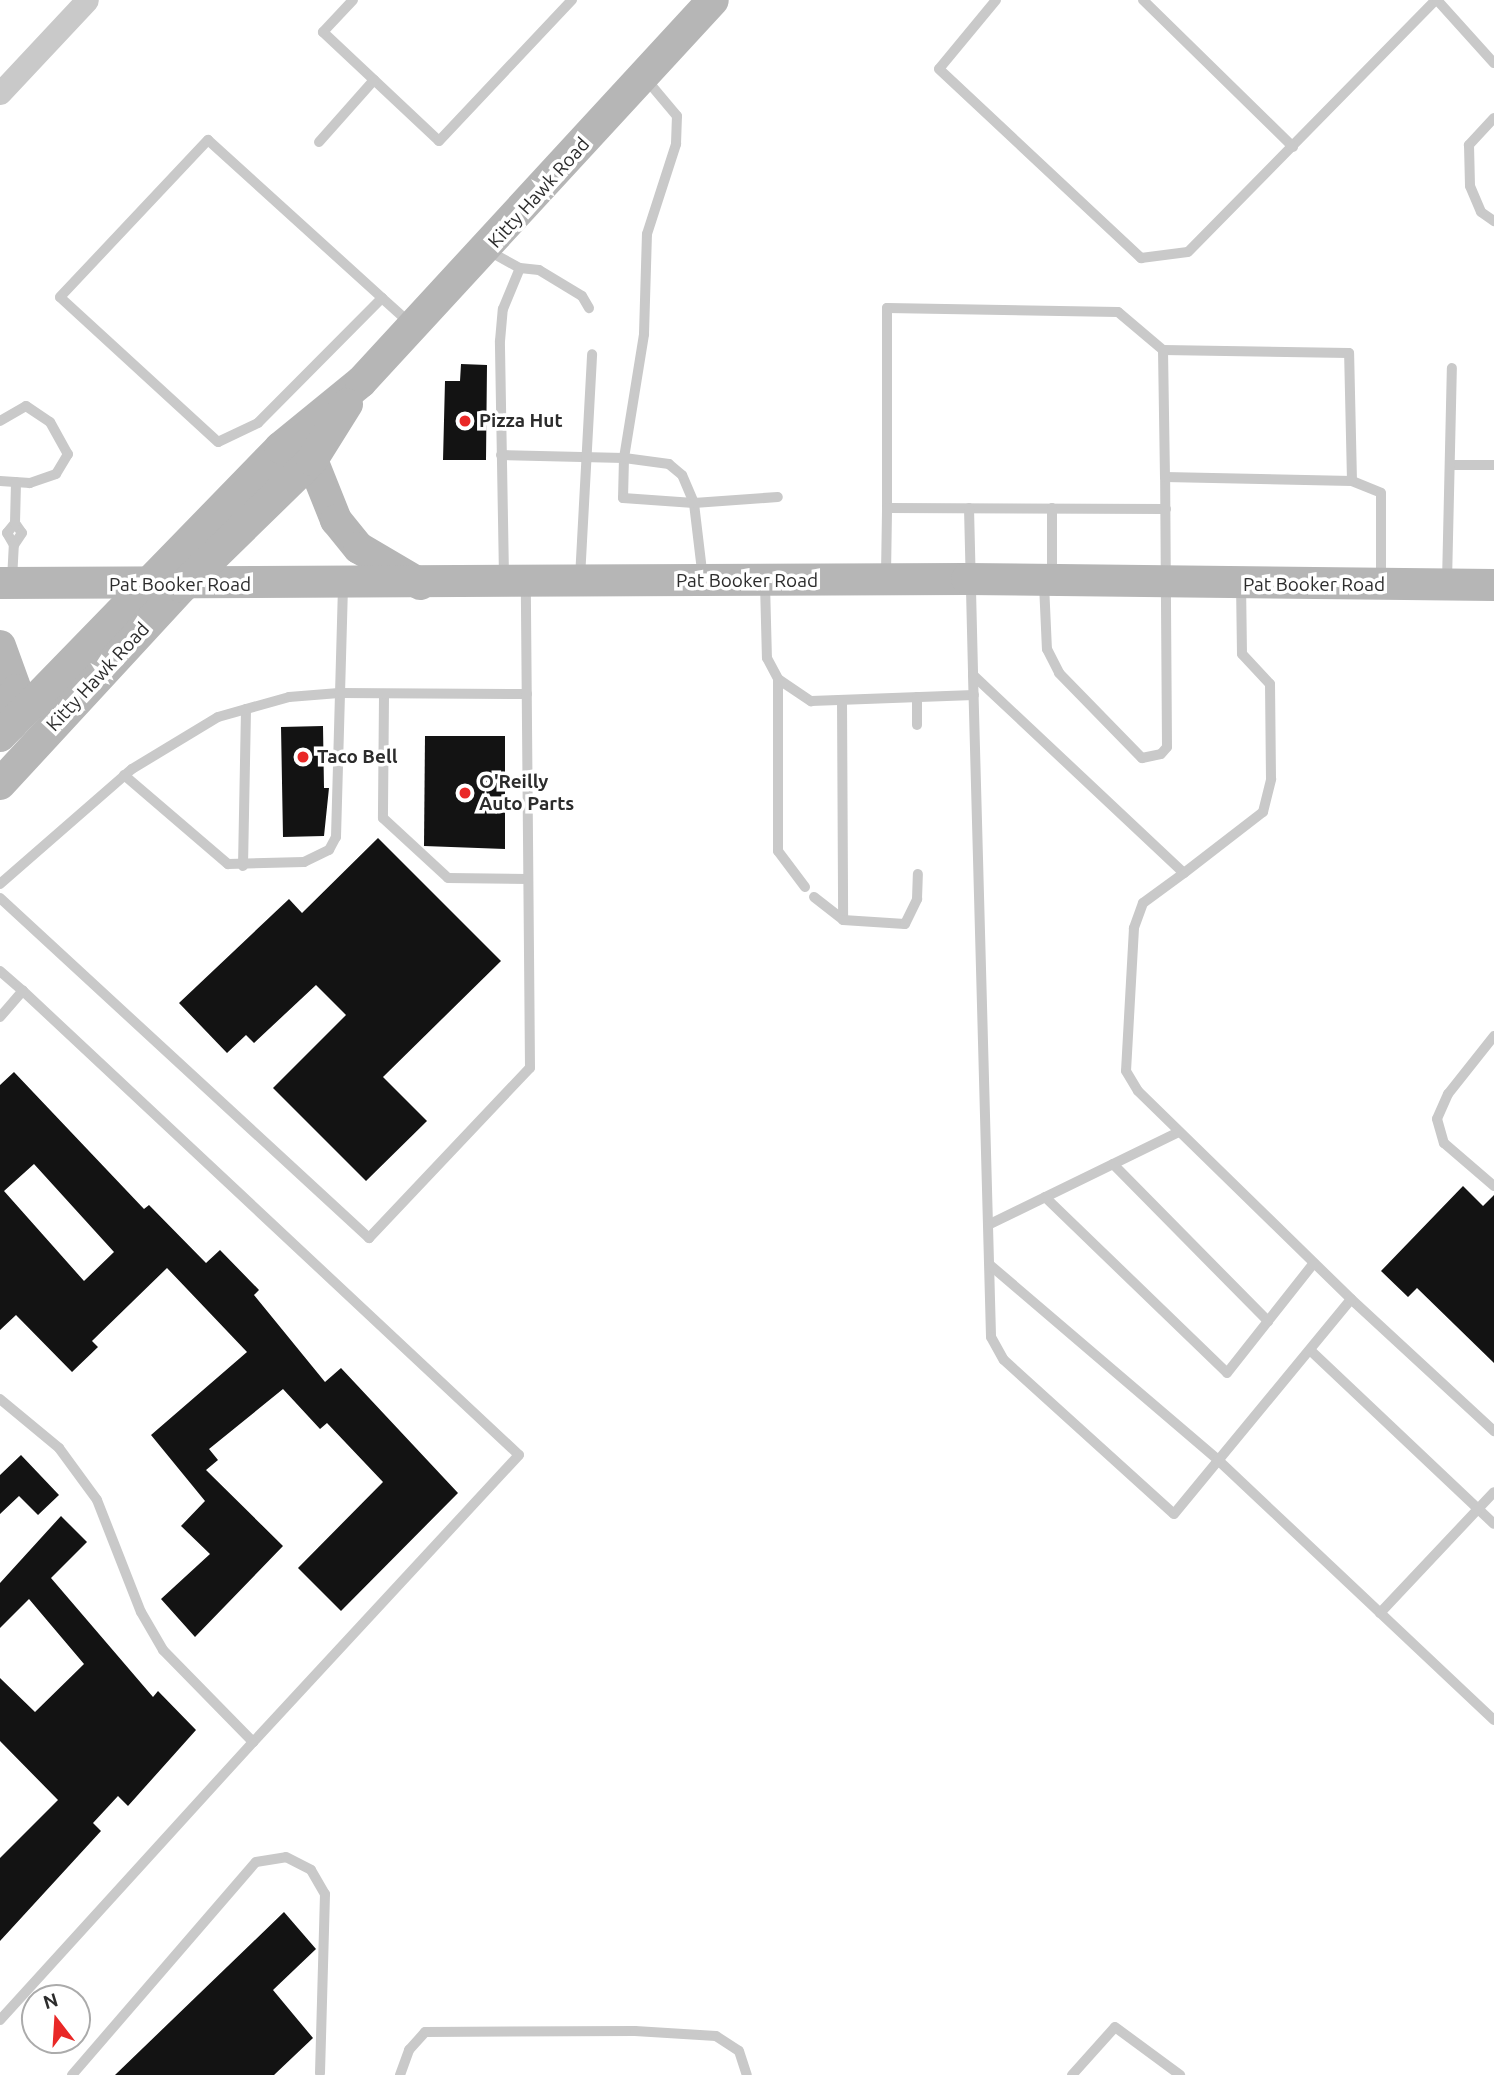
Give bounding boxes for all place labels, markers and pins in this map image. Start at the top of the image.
place label: Pizza Hut [479,410,563,432]
marker: Pizza Hut [457,413,473,429]
place label: Taco Bell [317,746,397,768]
marker: Taco Bell [295,749,311,765]
place label: O'Reilly Auto Parts [479,771,574,815]
marker: O'Reilly Auto Parts [457,785,473,801]

